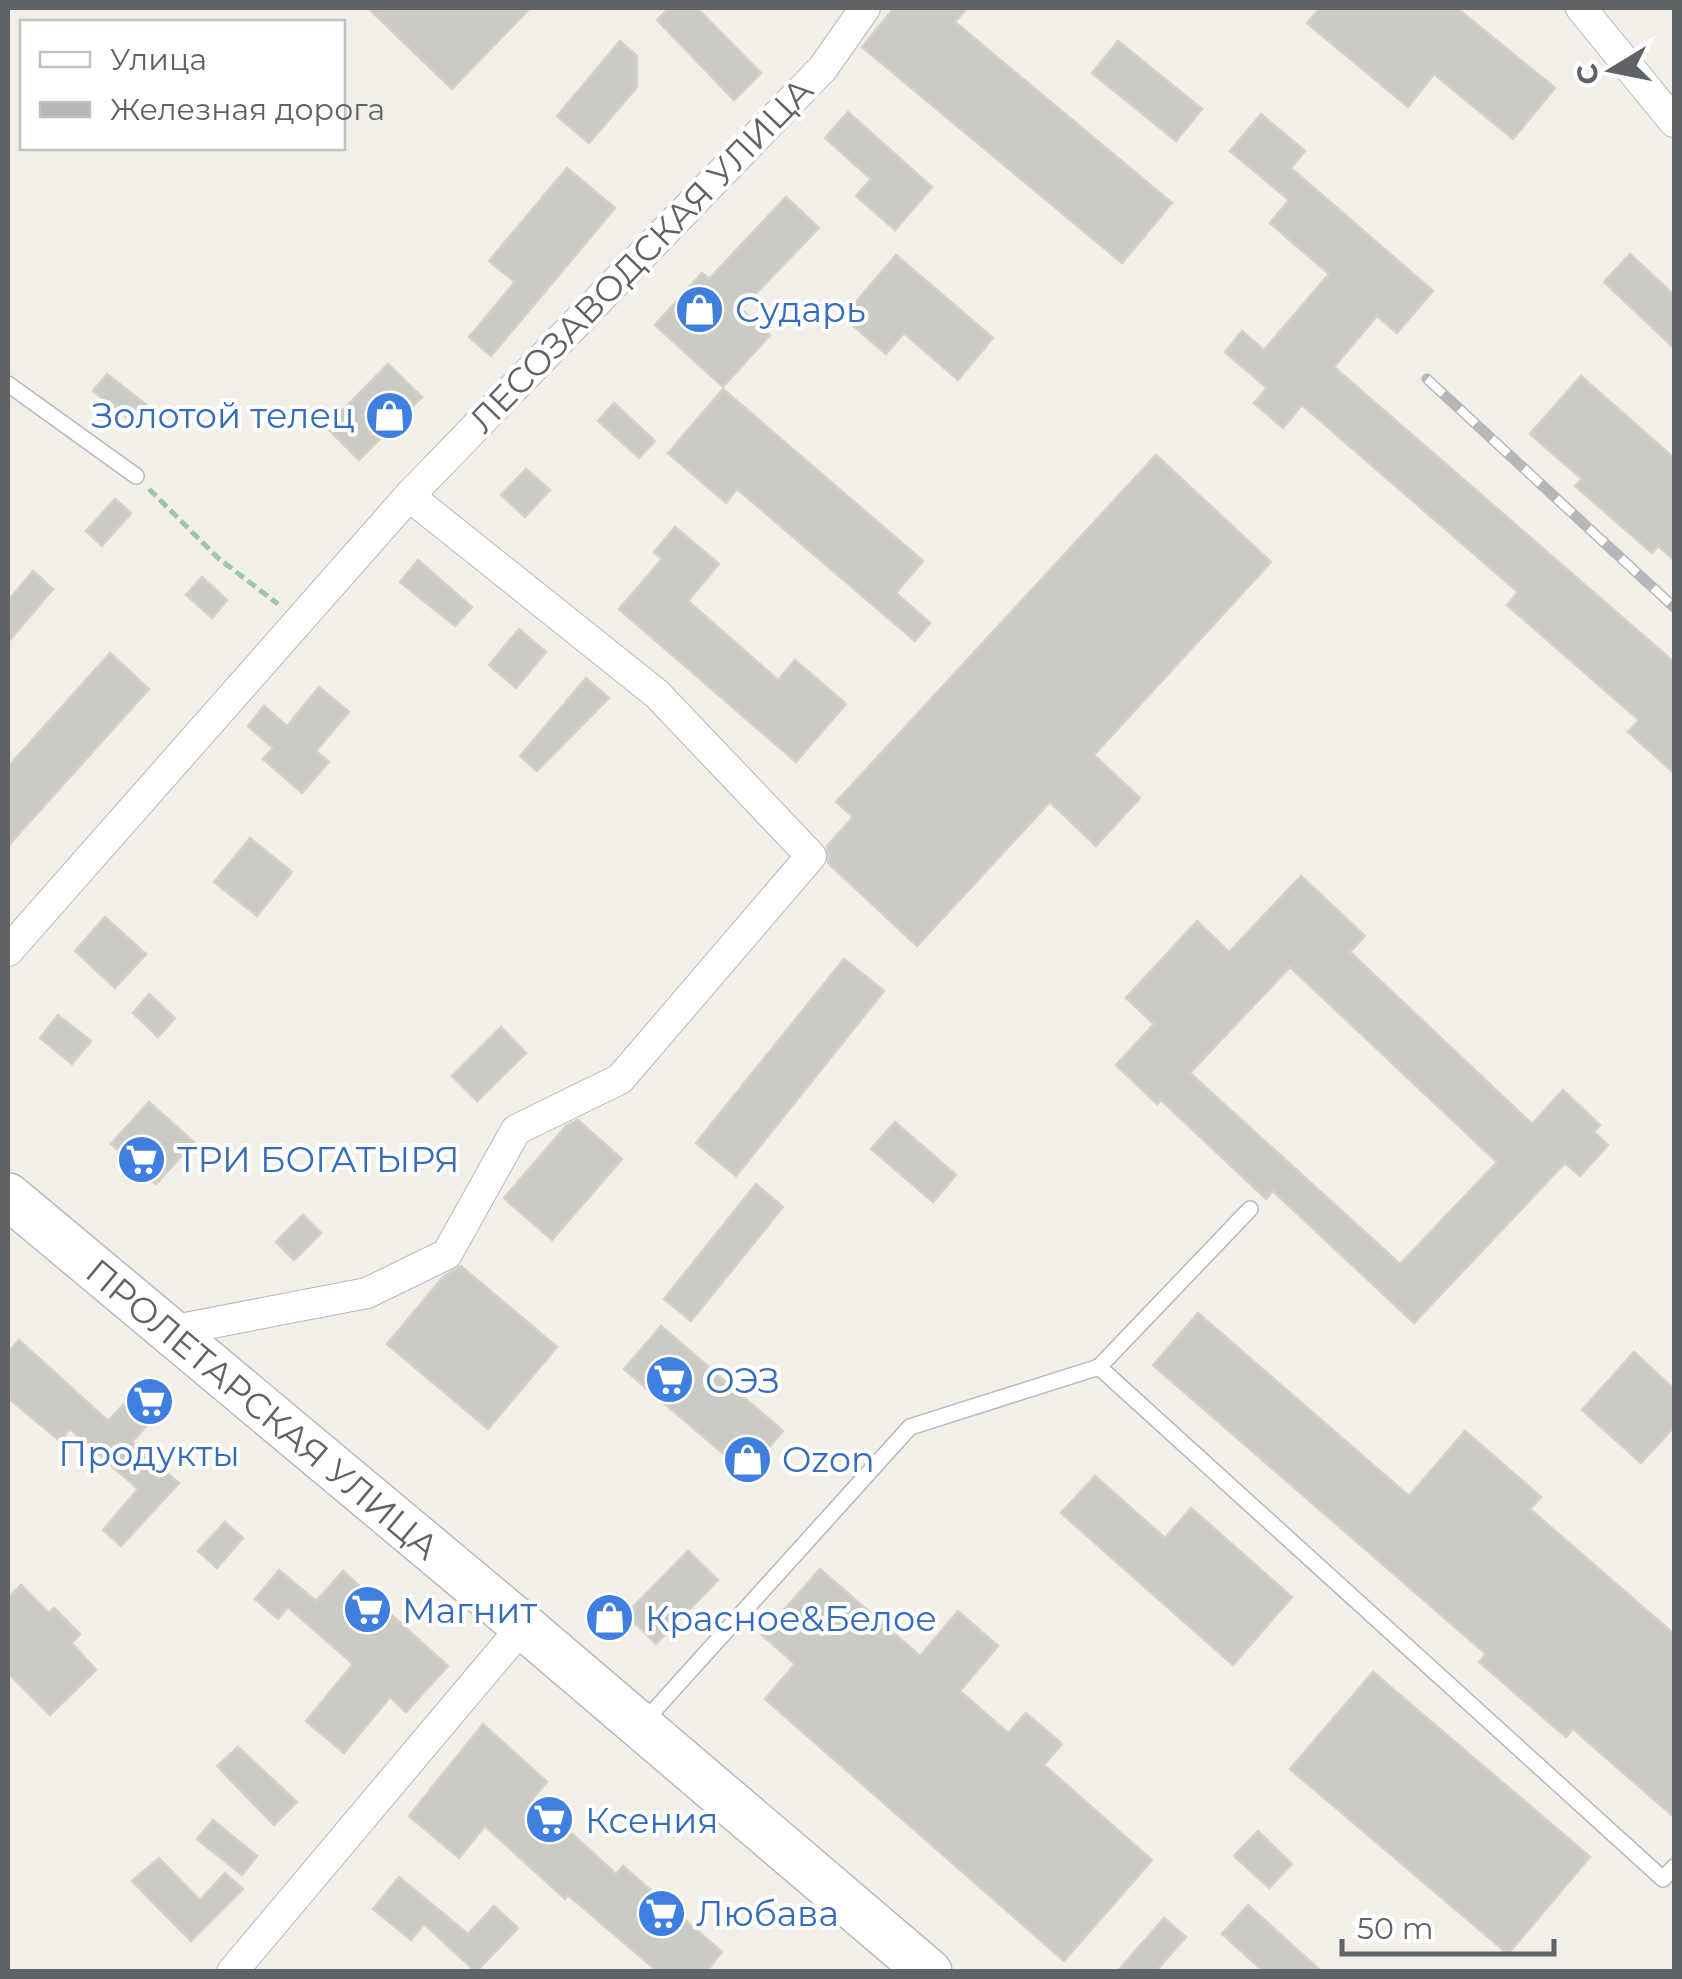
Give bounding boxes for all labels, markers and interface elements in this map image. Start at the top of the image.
legend [20,20,345,150]
north arrow [1562,20,1662,120]
text: Улица [110,41,207,78]
text: С [1569,61,1606,87]
street label: ЛЕСОЗАВОДСКАЯ УЛИЦА [460,69,822,441]
text: Железная дорога [110,91,385,128]
shop icon: Сударь [674,283,726,335]
place label: Сударь [735,288,866,331]
shop icon: Золотой телец [364,389,416,441]
place label: Золотой телец [92,394,355,437]
supermarket icon: ТРИ БОГАТЫРЯ [116,1133,168,1185]
place label: ТРИ БОГАТЫРЯ [177,1138,460,1181]
street label: ПРОЛЕТАРСКАЯ УЛИЦА [78,1249,448,1568]
supermarket icon: ОЭЗ [644,1354,696,1406]
place label: ОЭЗ [705,1359,780,1402]
supermarket icon: Продукты [123,1375,175,1427]
place label: Продукты [58,1432,240,1475]
shop icon: Ozon [721,1433,773,1485]
place label: Ozon [782,1438,875,1481]
supermarket icon: Магнит [341,1584,393,1636]
place label: Магнит [402,1589,537,1632]
shop icon: Красное&Белое [584,1592,636,1644]
place label: Красное&Белое [645,1597,937,1640]
supermarket icon: Ксения [524,1794,576,1846]
place label: Ксения [585,1799,718,1842]
supermarket icon: Любава [635,1887,687,1939]
place label: Любава [696,1892,839,1935]
scale bar [1342,1894,1554,1956]
text: 50 m [1357,1910,1434,1947]

